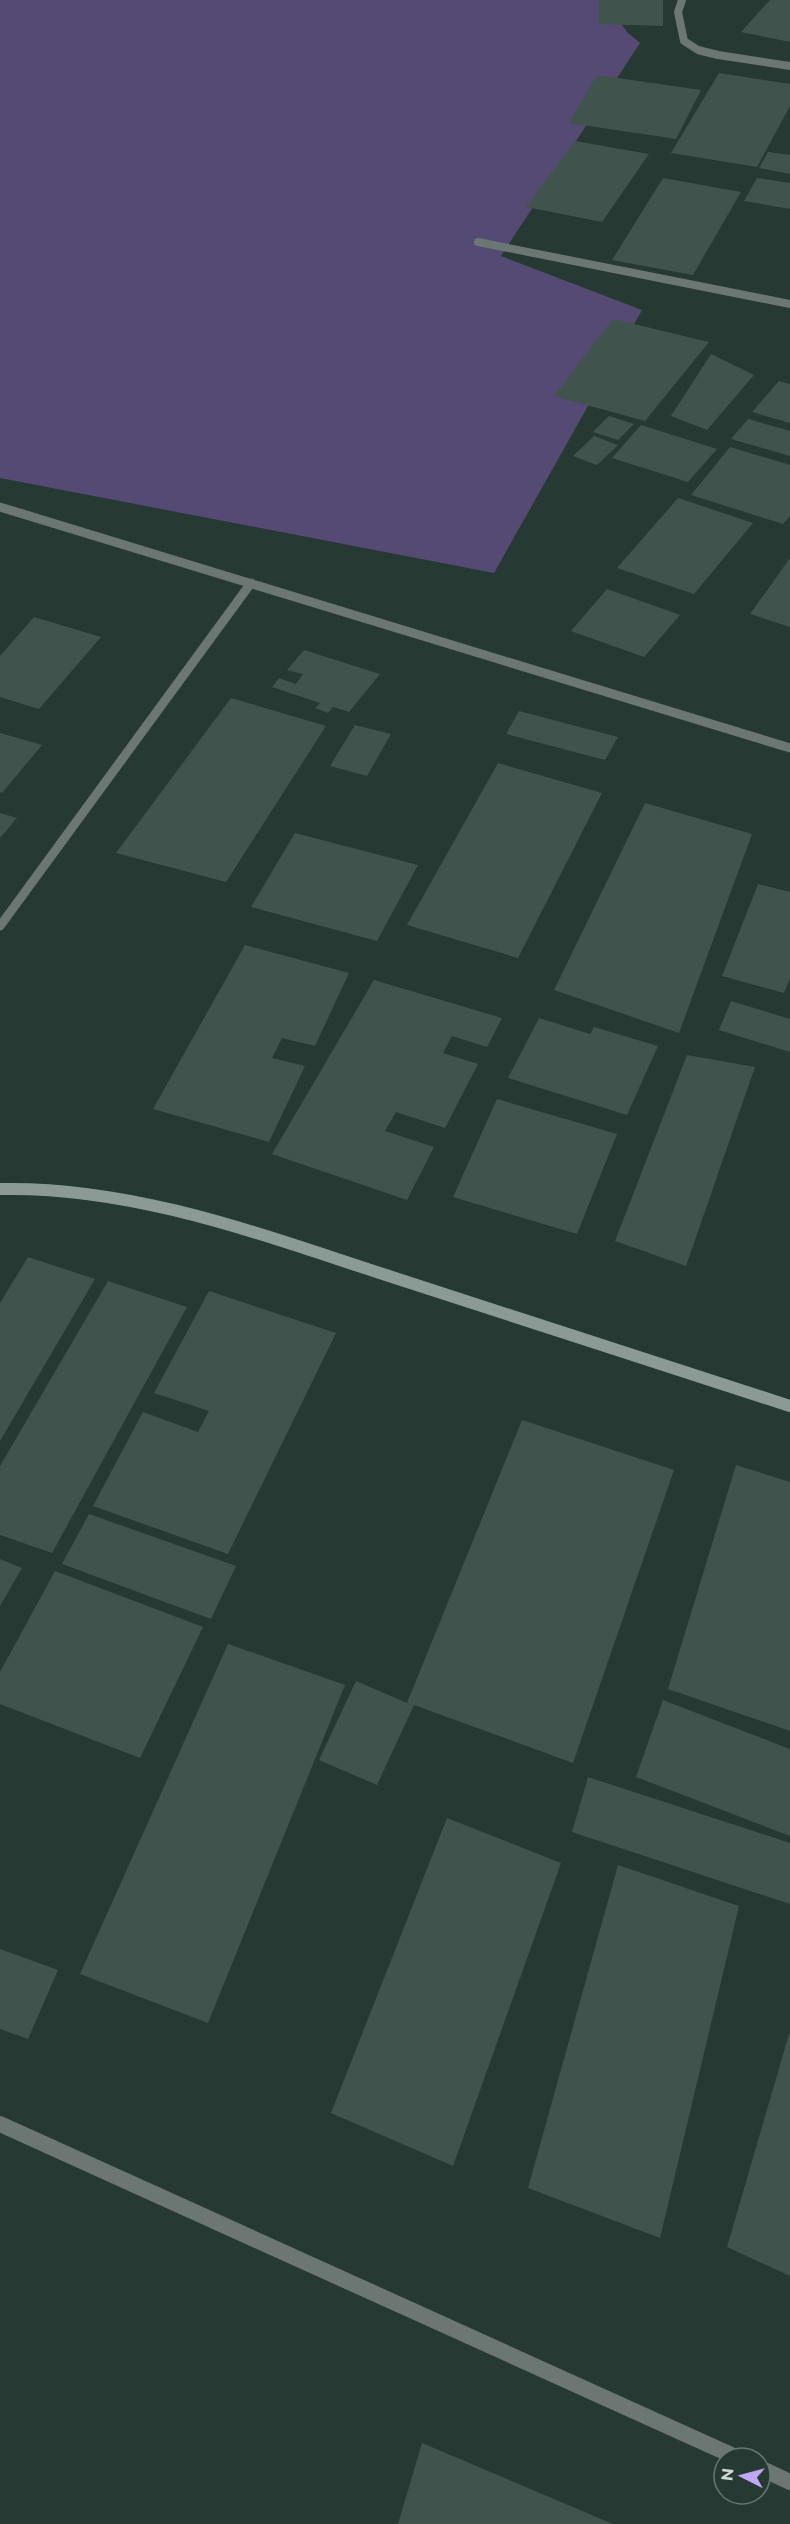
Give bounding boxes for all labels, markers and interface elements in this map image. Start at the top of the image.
north arrow [712,2446,772,2506]
text: N [717,2467,738,2482]

